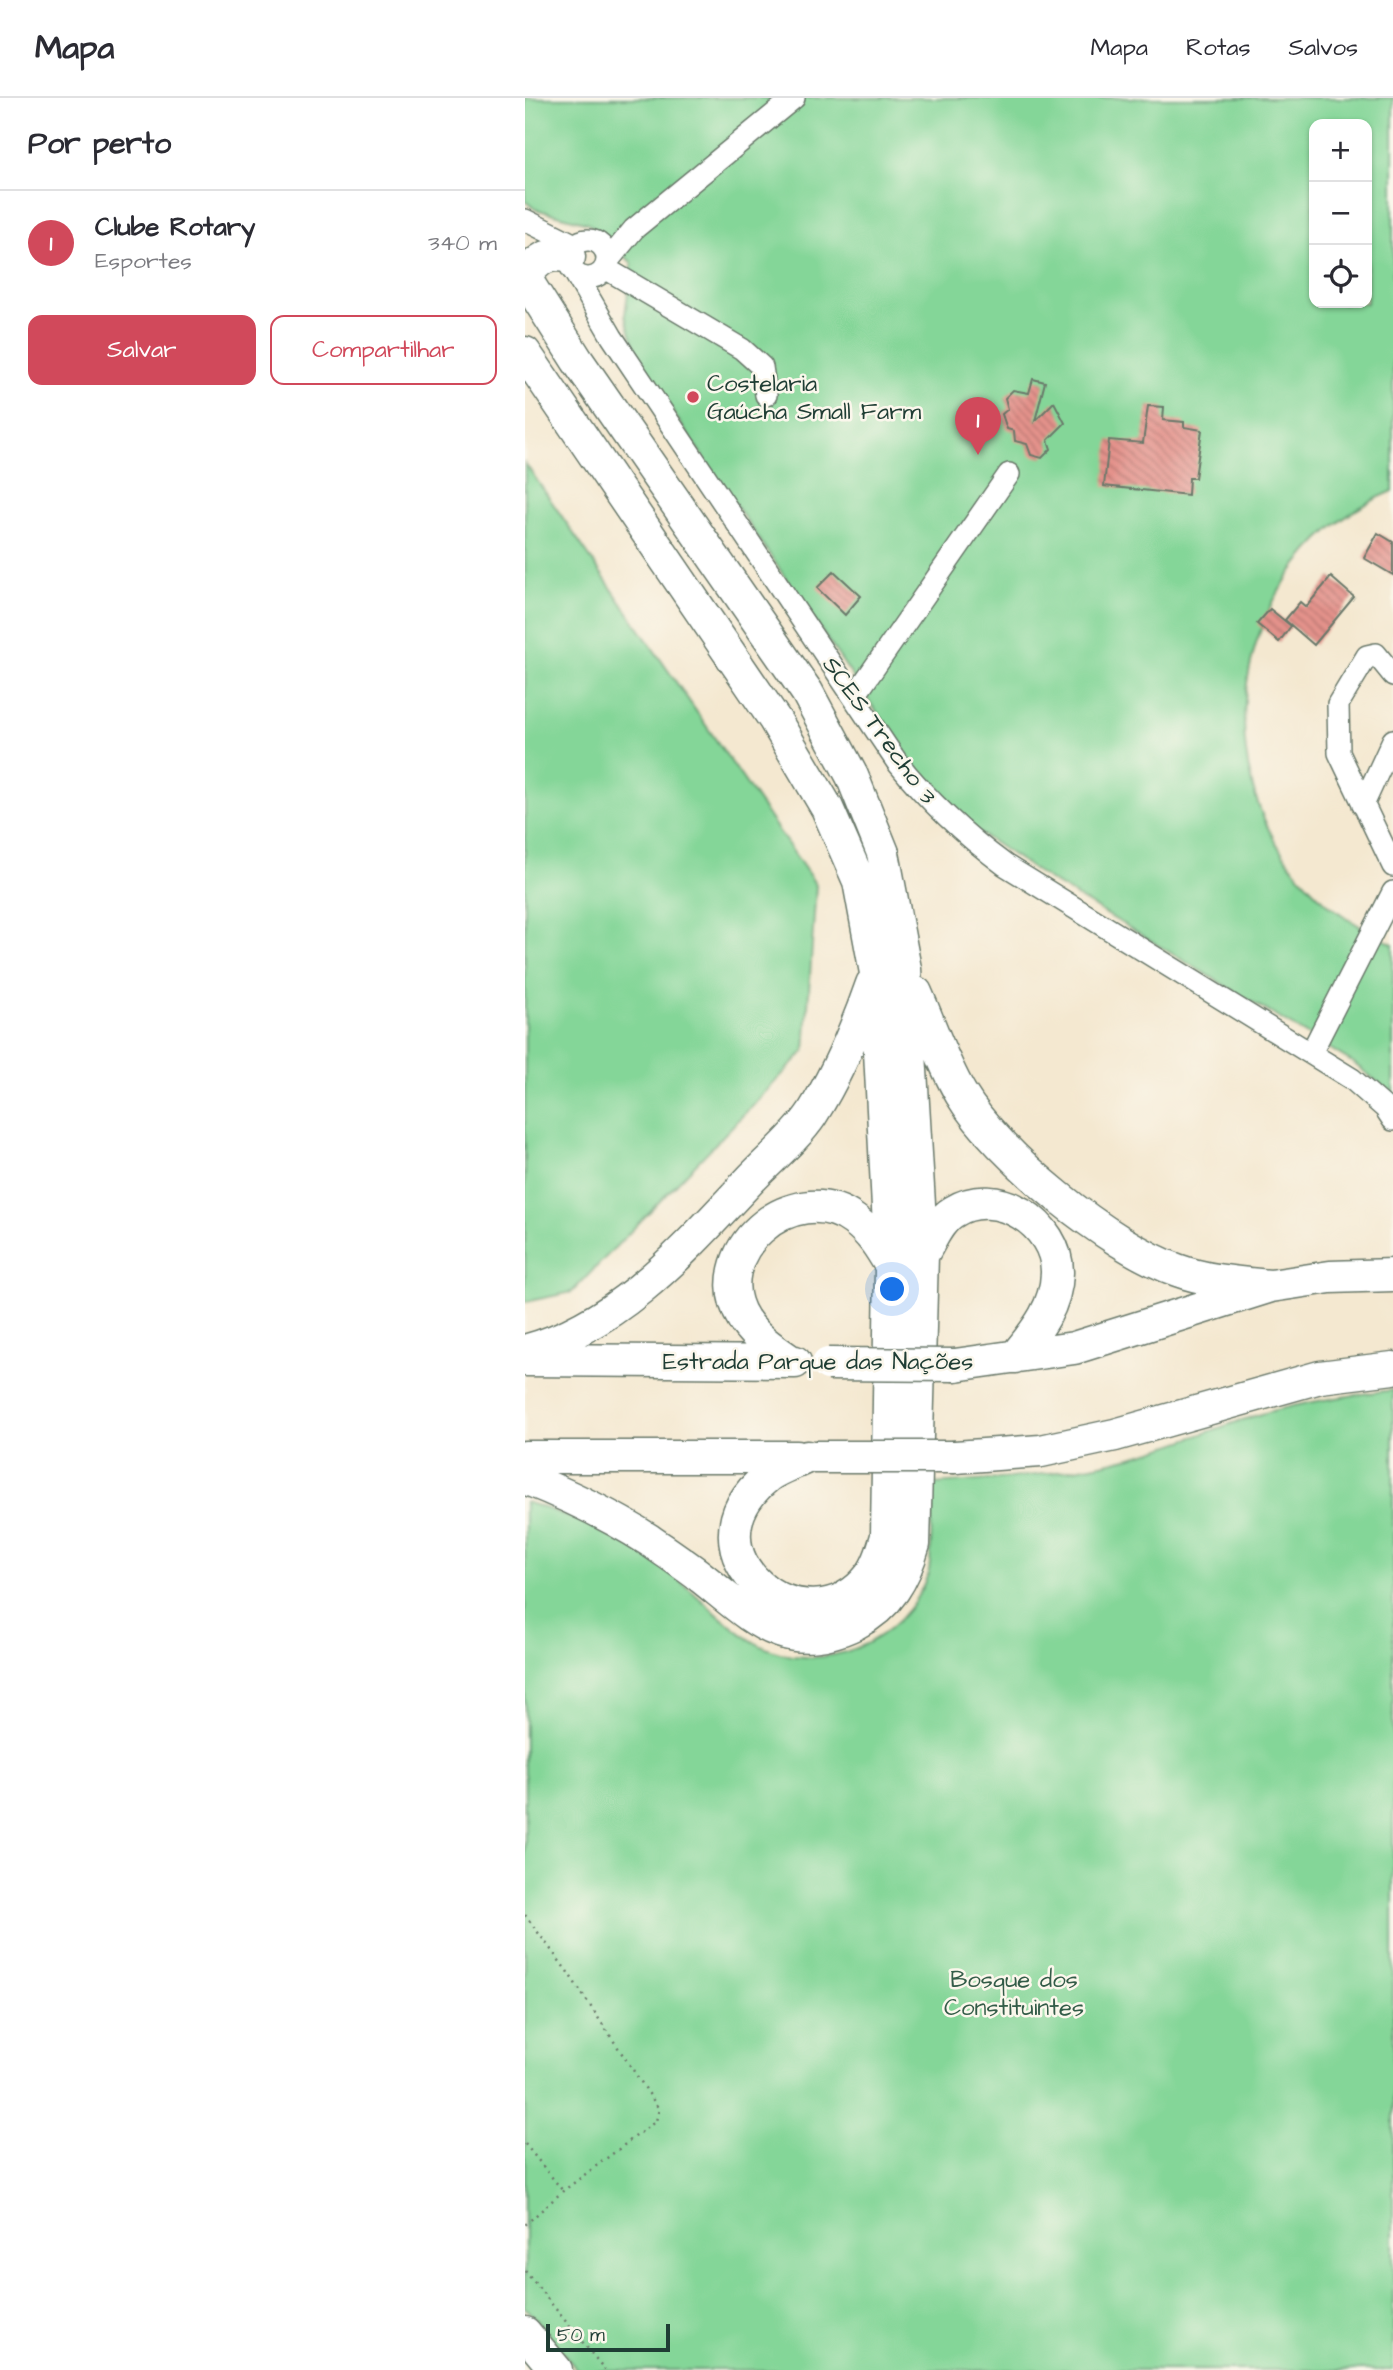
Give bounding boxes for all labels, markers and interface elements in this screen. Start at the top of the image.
text: Mapa [35,25,114,71]
text: Mapa [1090,31,1148,65]
text: Rotas [1186,31,1251,65]
text: Salvos [1289,31,1358,65]
map controls [1309,119,1372,308]
button: + [1309,119,1372,182]
text: Por perto [28,123,171,165]
button: − [1309,182,1372,245]
text: Clube Rotary [95,209,255,245]
text: 1 [50,227,52,259]
text: 340 m [428,227,497,259]
text: Esportes [95,245,192,277]
button: locate [1309,245,1372,308]
button: Salvar [28,315,256,385]
button: Compartilhar [270,315,497,385]
place label: Costelaria Gaúcha Small Farm [707,367,921,429]
marker: Costelaria Gaúcha Small Farm [685,389,701,405]
pin: 1 [955,397,1001,455]
street label: SCES Trecho 3 [814,650,944,811]
your location [875,1272,909,1306]
street label: Estrada Parque das Nações [663,1345,973,1379]
park label: Bosque dos Constituintes [944,1963,1084,2025]
scale bar [546,2321,670,2353]
text: 50 m [557,2322,605,2349]

